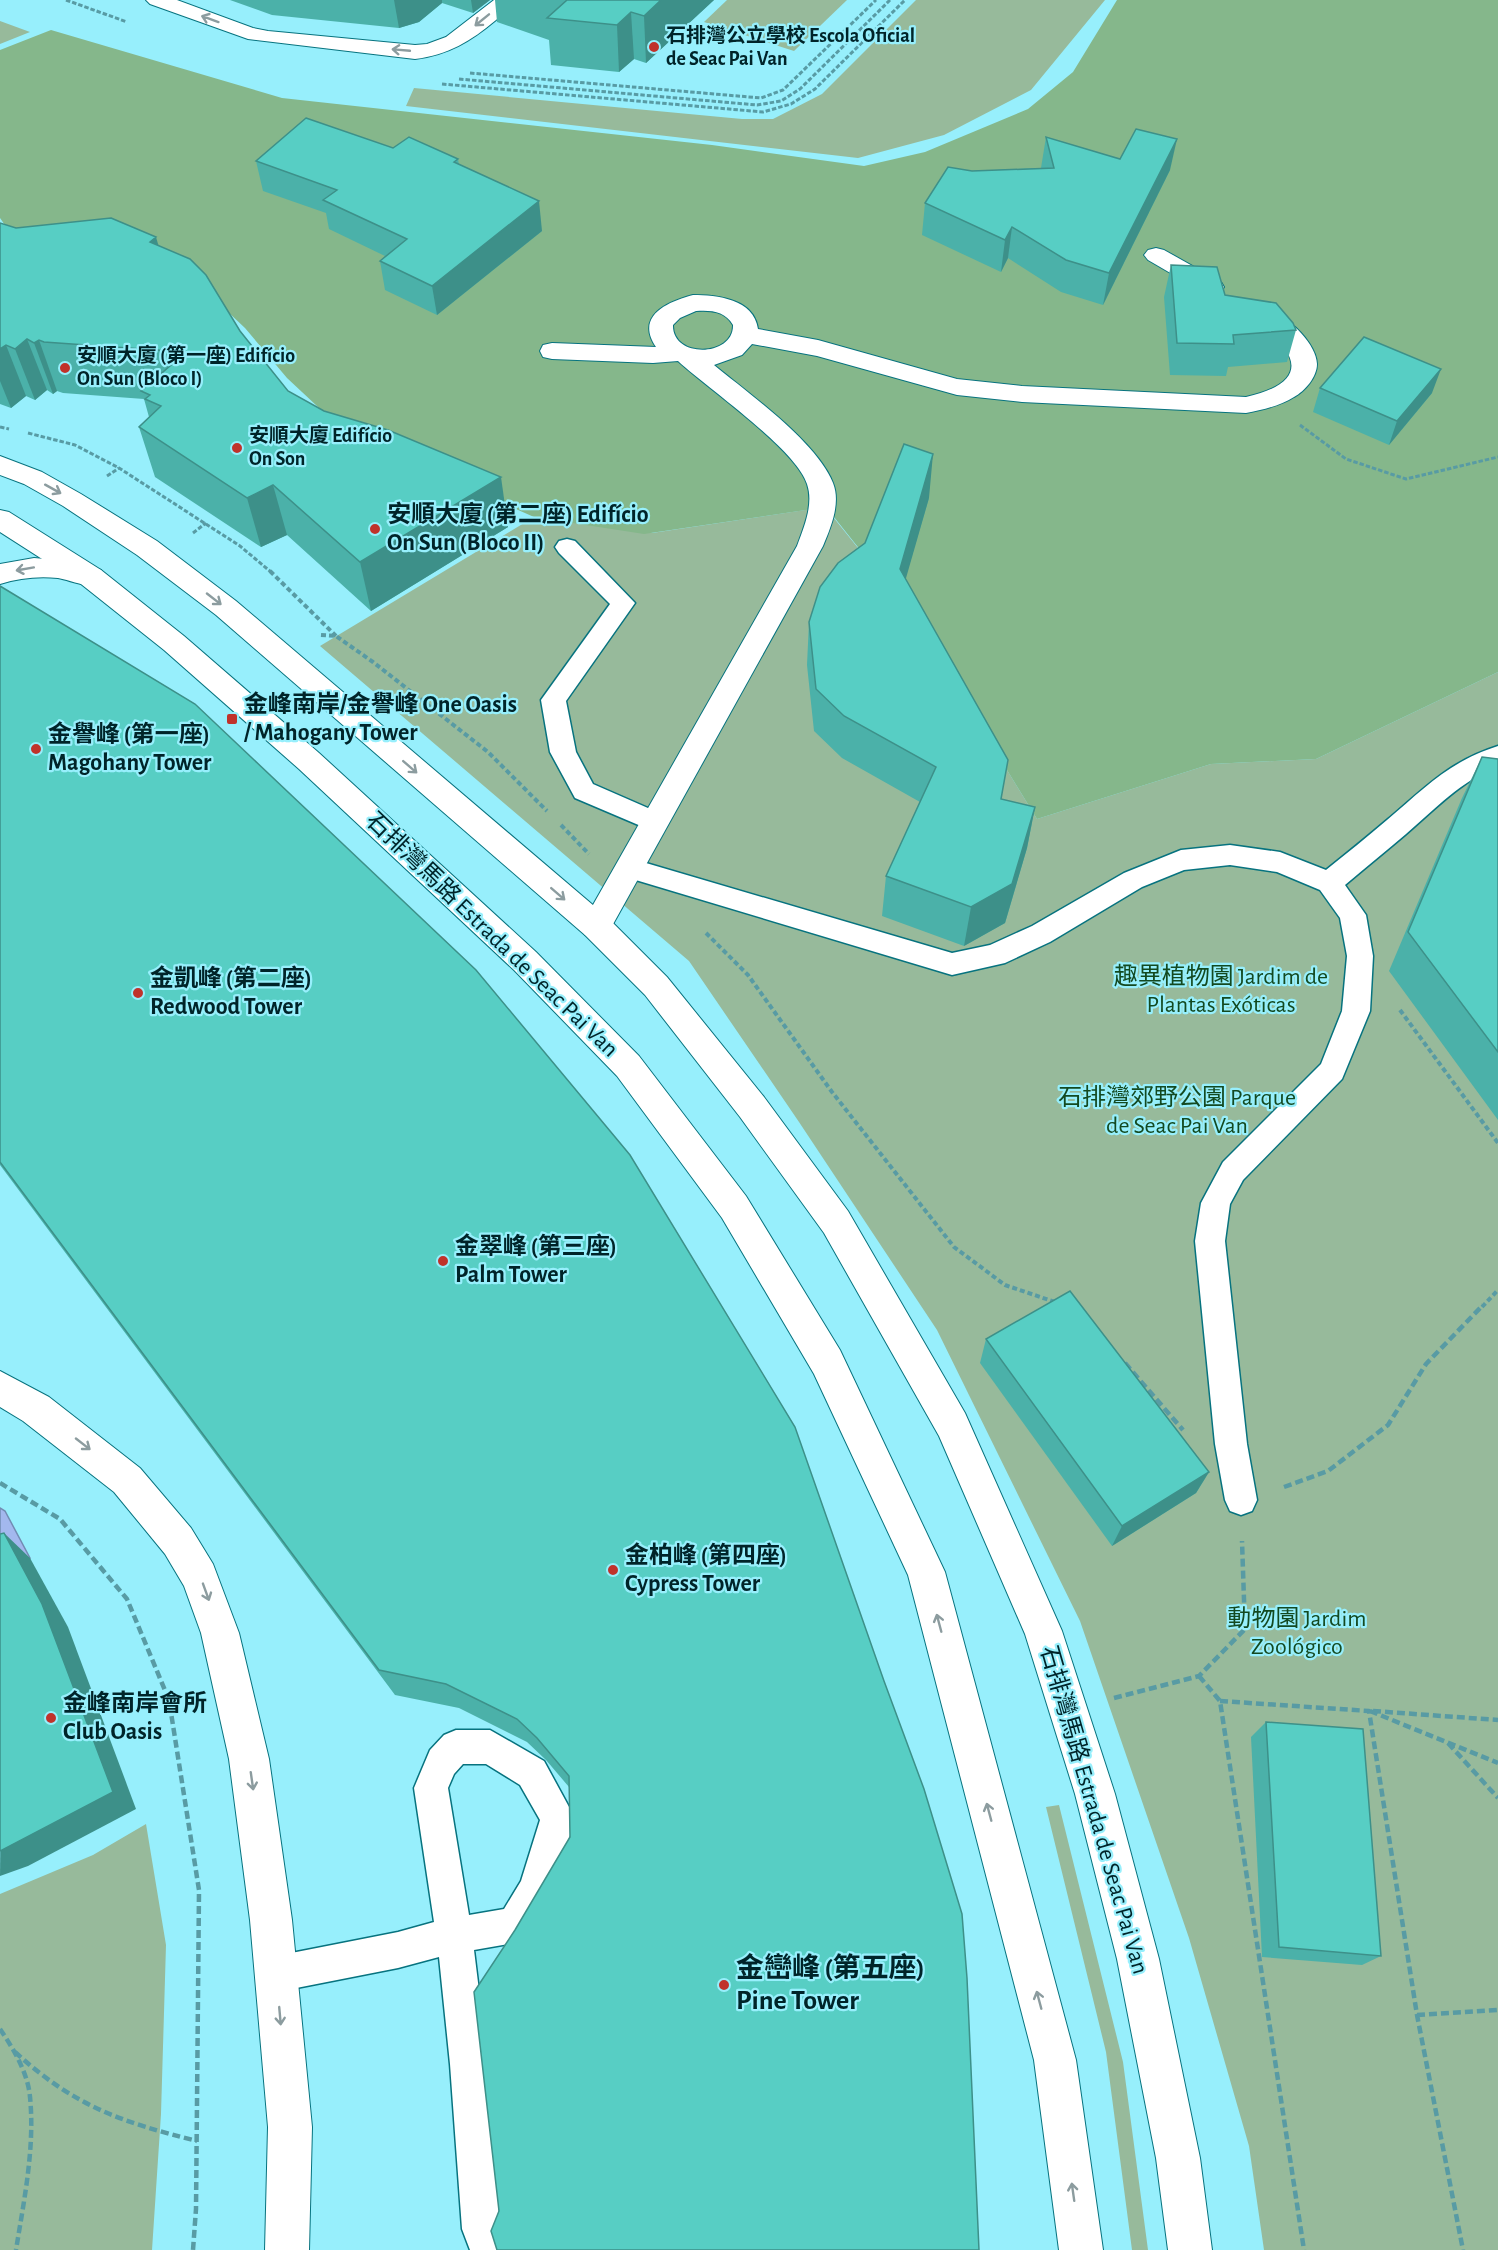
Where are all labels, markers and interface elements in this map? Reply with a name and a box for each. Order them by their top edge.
one-way arrow [201,13,220,24]
one-way arrow [474,14,490,27]
place label: 石排灣公立學校 Escola Oficial de Seac Pai Van [666,24,915,69]
marker: 石排灣公立學校 Escola Oficial de Seac Pai Van [647,40,661,54]
one-way arrow [392,44,412,55]
place label: 安順大廈 (第一座) Edifício On Sun (Bloco I) [77,344,295,389]
marker: 安順大廈 (第一座) Edifício On Sun (Bloco I) [58,361,72,375]
place label: 安順大廈 Edifício On Son [249,424,392,469]
marker: 安順大廈 Edifício On Son [230,441,244,455]
one-way arrow [44,483,61,495]
place label: 安順大廈 (第二座) Edifício On Sun (Bloco II) [387,501,649,555]
marker: 安順大廈 (第二座) Edifício On Sun (Bloco II) [368,522,382,536]
one-way arrow [16,563,35,574]
one-way arrow [206,592,222,605]
place label: 金峰南岸/金譽峰 One Oasis / Mahogany Tower [243,691,517,745]
marker: 金峰南岸/金譽峰 One Oasis / Mahogany Tower [225,712,239,726]
place label: 金譽峰 (第一座) Magohany Tower [48,721,212,775]
marker: 金譽峰 (第一座) Magohany Tower [29,742,43,756]
one-way arrow [402,760,418,773]
street label: 石排灣馬路 Estrada de Seac Pai Van [361,807,624,1062]
one-way arrow [550,887,565,901]
park label: 趣異植物園 Jardim de Plantas Exóticas [1114,963,1328,1017]
place label: 金凱峰 (第二座) Redwood Tower [150,965,312,1019]
marker: 金凱峰 (第二座) Redwood Tower [131,986,145,1000]
park label: 石排灣郊野公園 Parque de Seac Pai Van [1058,1084,1296,1138]
place label: 金翠峰 (第三座) Palm Tower [455,1233,617,1287]
marker: 金翠峰 (第三座) Palm Tower [436,1254,450,1268]
one-way arrow [74,1437,90,1450]
place label: 金柏峰 (第四座) Cypress Tower [625,1542,787,1596]
marker: 金柏峰 (第四座) Cypress Tower [606,1563,620,1577]
one-way arrow [201,1582,212,1601]
park label: 動物園 Jardim Zoológico [1228,1605,1366,1659]
one-way arrow [933,1614,945,1633]
street label: 石排灣馬路 Estrada de Seac Pai Van [1036,1643,1154,1977]
place label: 金峰南岸會所 Club Oasis [63,1690,207,1744]
marker: 金峰南岸會所 Club Oasis [44,1711,58,1725]
one-way arrow [247,1771,258,1790]
one-way arrow [983,1803,995,1822]
place label: 金巒峰 (第五座) Pine Tower [736,1952,925,2015]
marker: 金巒峰 (第五座) Pine Tower [717,1978,731,1992]
one-way arrow [1033,1991,1045,2010]
one-way arrow [275,2006,286,2026]
one-way arrow [1068,2183,1079,2202]

